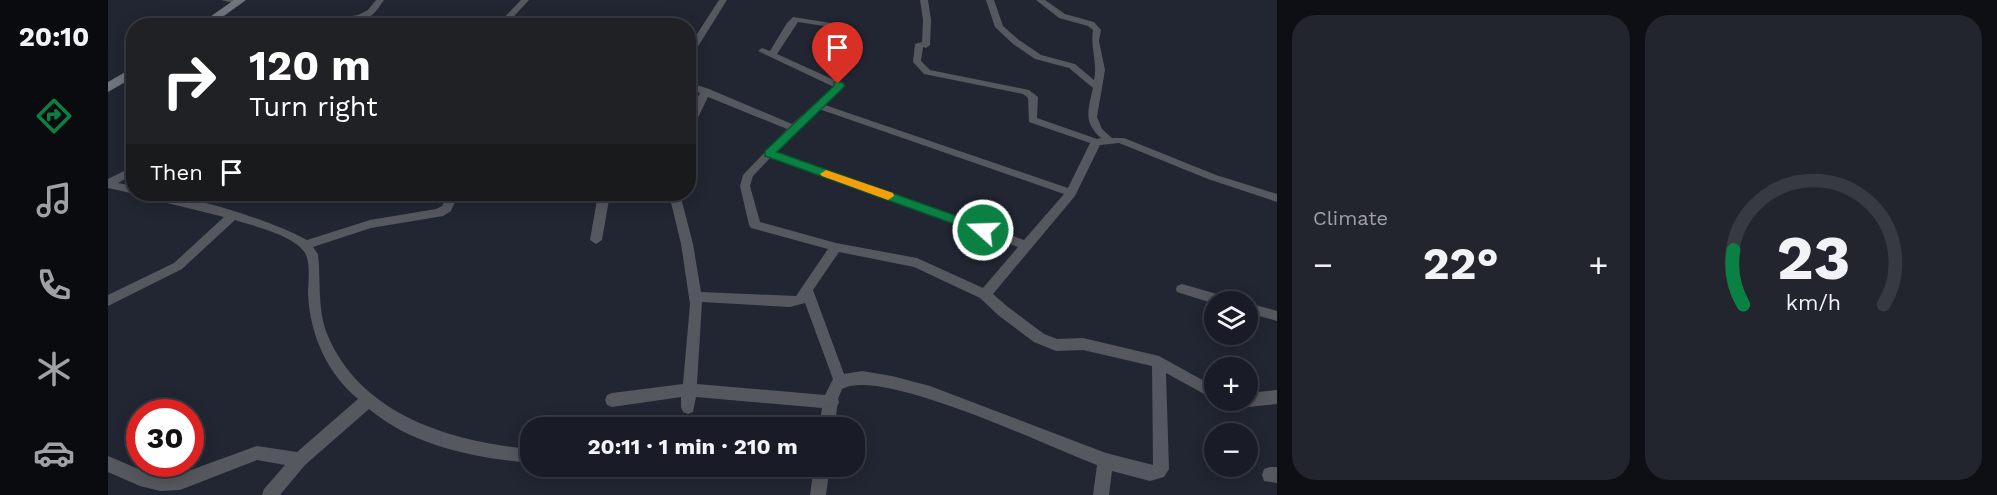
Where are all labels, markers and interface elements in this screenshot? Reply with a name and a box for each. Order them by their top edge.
text: 20:10 [19,21,89,53]
pin [812,22,863,84]
icon: arrive [821,31,854,64]
text: 120 m [249,41,371,90]
icon: right [150,42,228,120]
text: Turn right [249,91,378,123]
icon: directions [33,95,75,137]
icon: arrive [215,156,248,189]
text: Then [150,160,203,185]
icon: music [33,179,75,221]
position arrow [951,198,1015,262]
text: Climate [1313,206,1388,230]
text: 23 [1776,221,1850,294]
text: 22° [1423,237,1499,290]
text: − [1313,245,1333,284]
text: + [1589,245,1608,284]
icon: phone [33,264,75,306]
text: km/h [1786,290,1841,315]
map controls [1204,291,1258,477]
button: layers [1204,291,1258,345]
icon: climate [33,348,75,390]
button: + [1204,357,1258,411]
speed limit sign: 30 [126,399,204,477]
button: − [1204,423,1258,477]
icon: car [33,432,75,474]
text: 20:11 · 1 min · 210 m [587,434,798,459]

